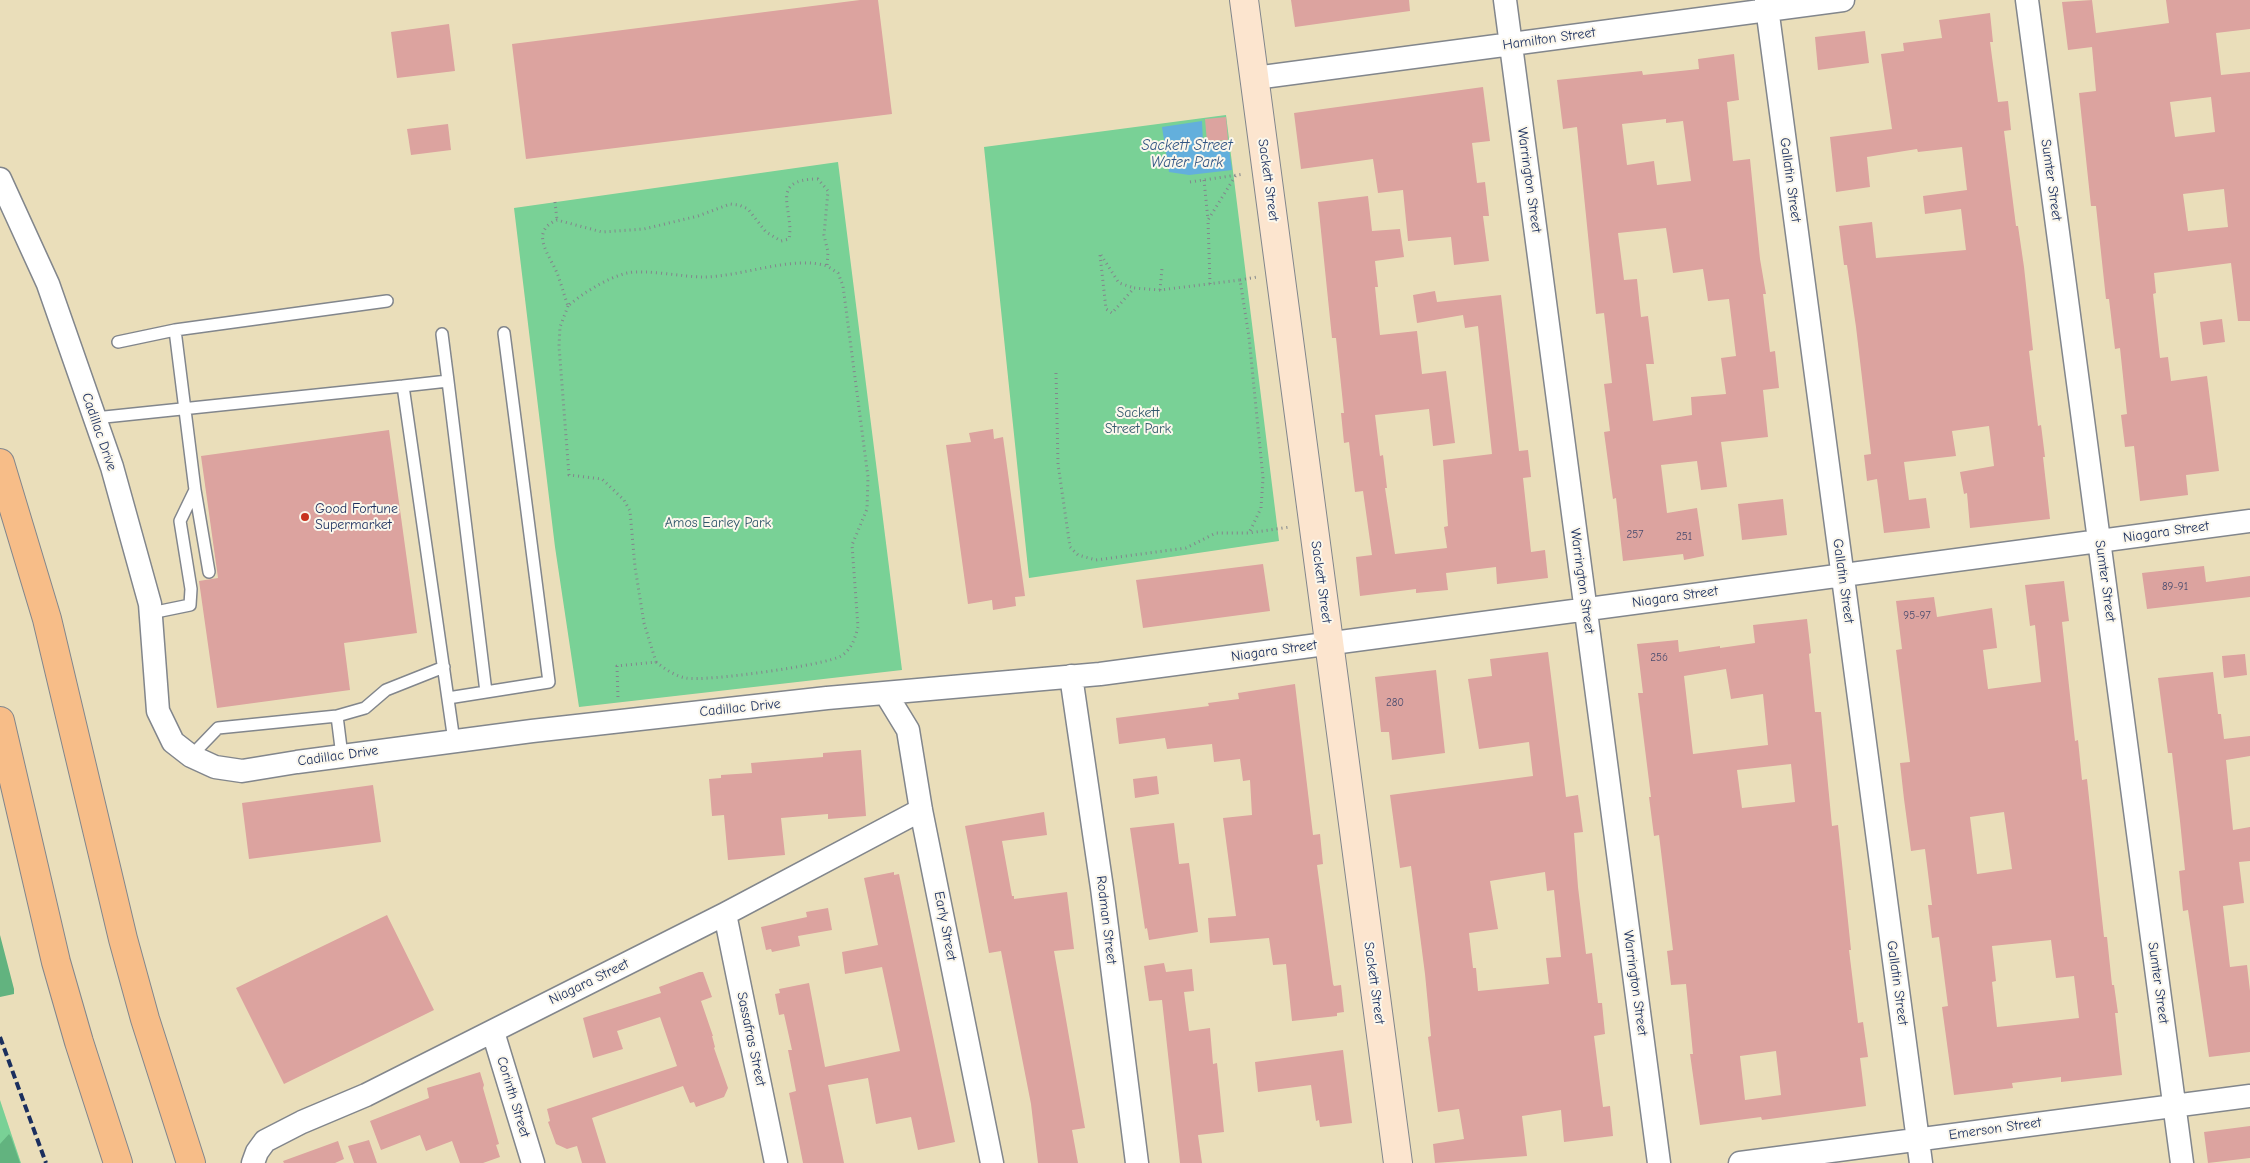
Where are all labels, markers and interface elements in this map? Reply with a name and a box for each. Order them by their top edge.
street label: Hamilton Street [1501,24,1597,54]
street label: Warrington Street [1513,126,1545,234]
water label: Sackett Street Water Park [1142,137,1232,172]
street label: Gallatin Street [1776,137,1804,223]
street label: Sackett Street [1254,138,1282,222]
street label: Sumter Street [2037,138,2065,222]
street label: Cadillac Drive [78,391,120,473]
park label: Sackett Street Park [1105,405,1171,438]
place label: Good Fortune Supermarket [315,501,398,534]
marker: Good Fortune Supermarket [299,511,311,523]
park label: Amos Earley Park [665,515,771,531]
street label: Niagara Street [2122,518,2210,546]
street label: Warrington Street [1566,527,1598,635]
house number: 257 [1627,528,1643,542]
house number: 251 [1676,530,1692,544]
street label: Gallatin Street [1829,538,1857,624]
street label: Sumter Street [2091,539,2119,623]
street label: Sackett Street [1307,540,1335,624]
house number: 89-91 [2162,580,2188,594]
street label: Niagara Street [1631,583,1719,611]
house number: 95-97 [1903,609,1931,623]
street label: Niagara Street [1230,637,1318,665]
house number: 256 [1650,651,1668,665]
street label: Cadillac Drive [699,695,781,721]
house number: 280 [1386,696,1404,710]
street label: Cadillac Drive [297,742,379,770]
street label: Rodman Street [1092,875,1120,965]
street label: Early Street [930,890,960,962]
street label: Warrington Street [1619,929,1651,1037]
street label: Gallatin Street [1883,940,1911,1026]
street label: Sackett Street [1360,941,1388,1025]
street label: Sumter Street [2144,941,2172,1025]
street label: Niagara Street [546,955,632,1009]
street label: Sassafras Street [733,990,769,1088]
street label: Corinth Street [493,1055,533,1139]
street label: Emerson Street [1948,1114,2042,1144]

